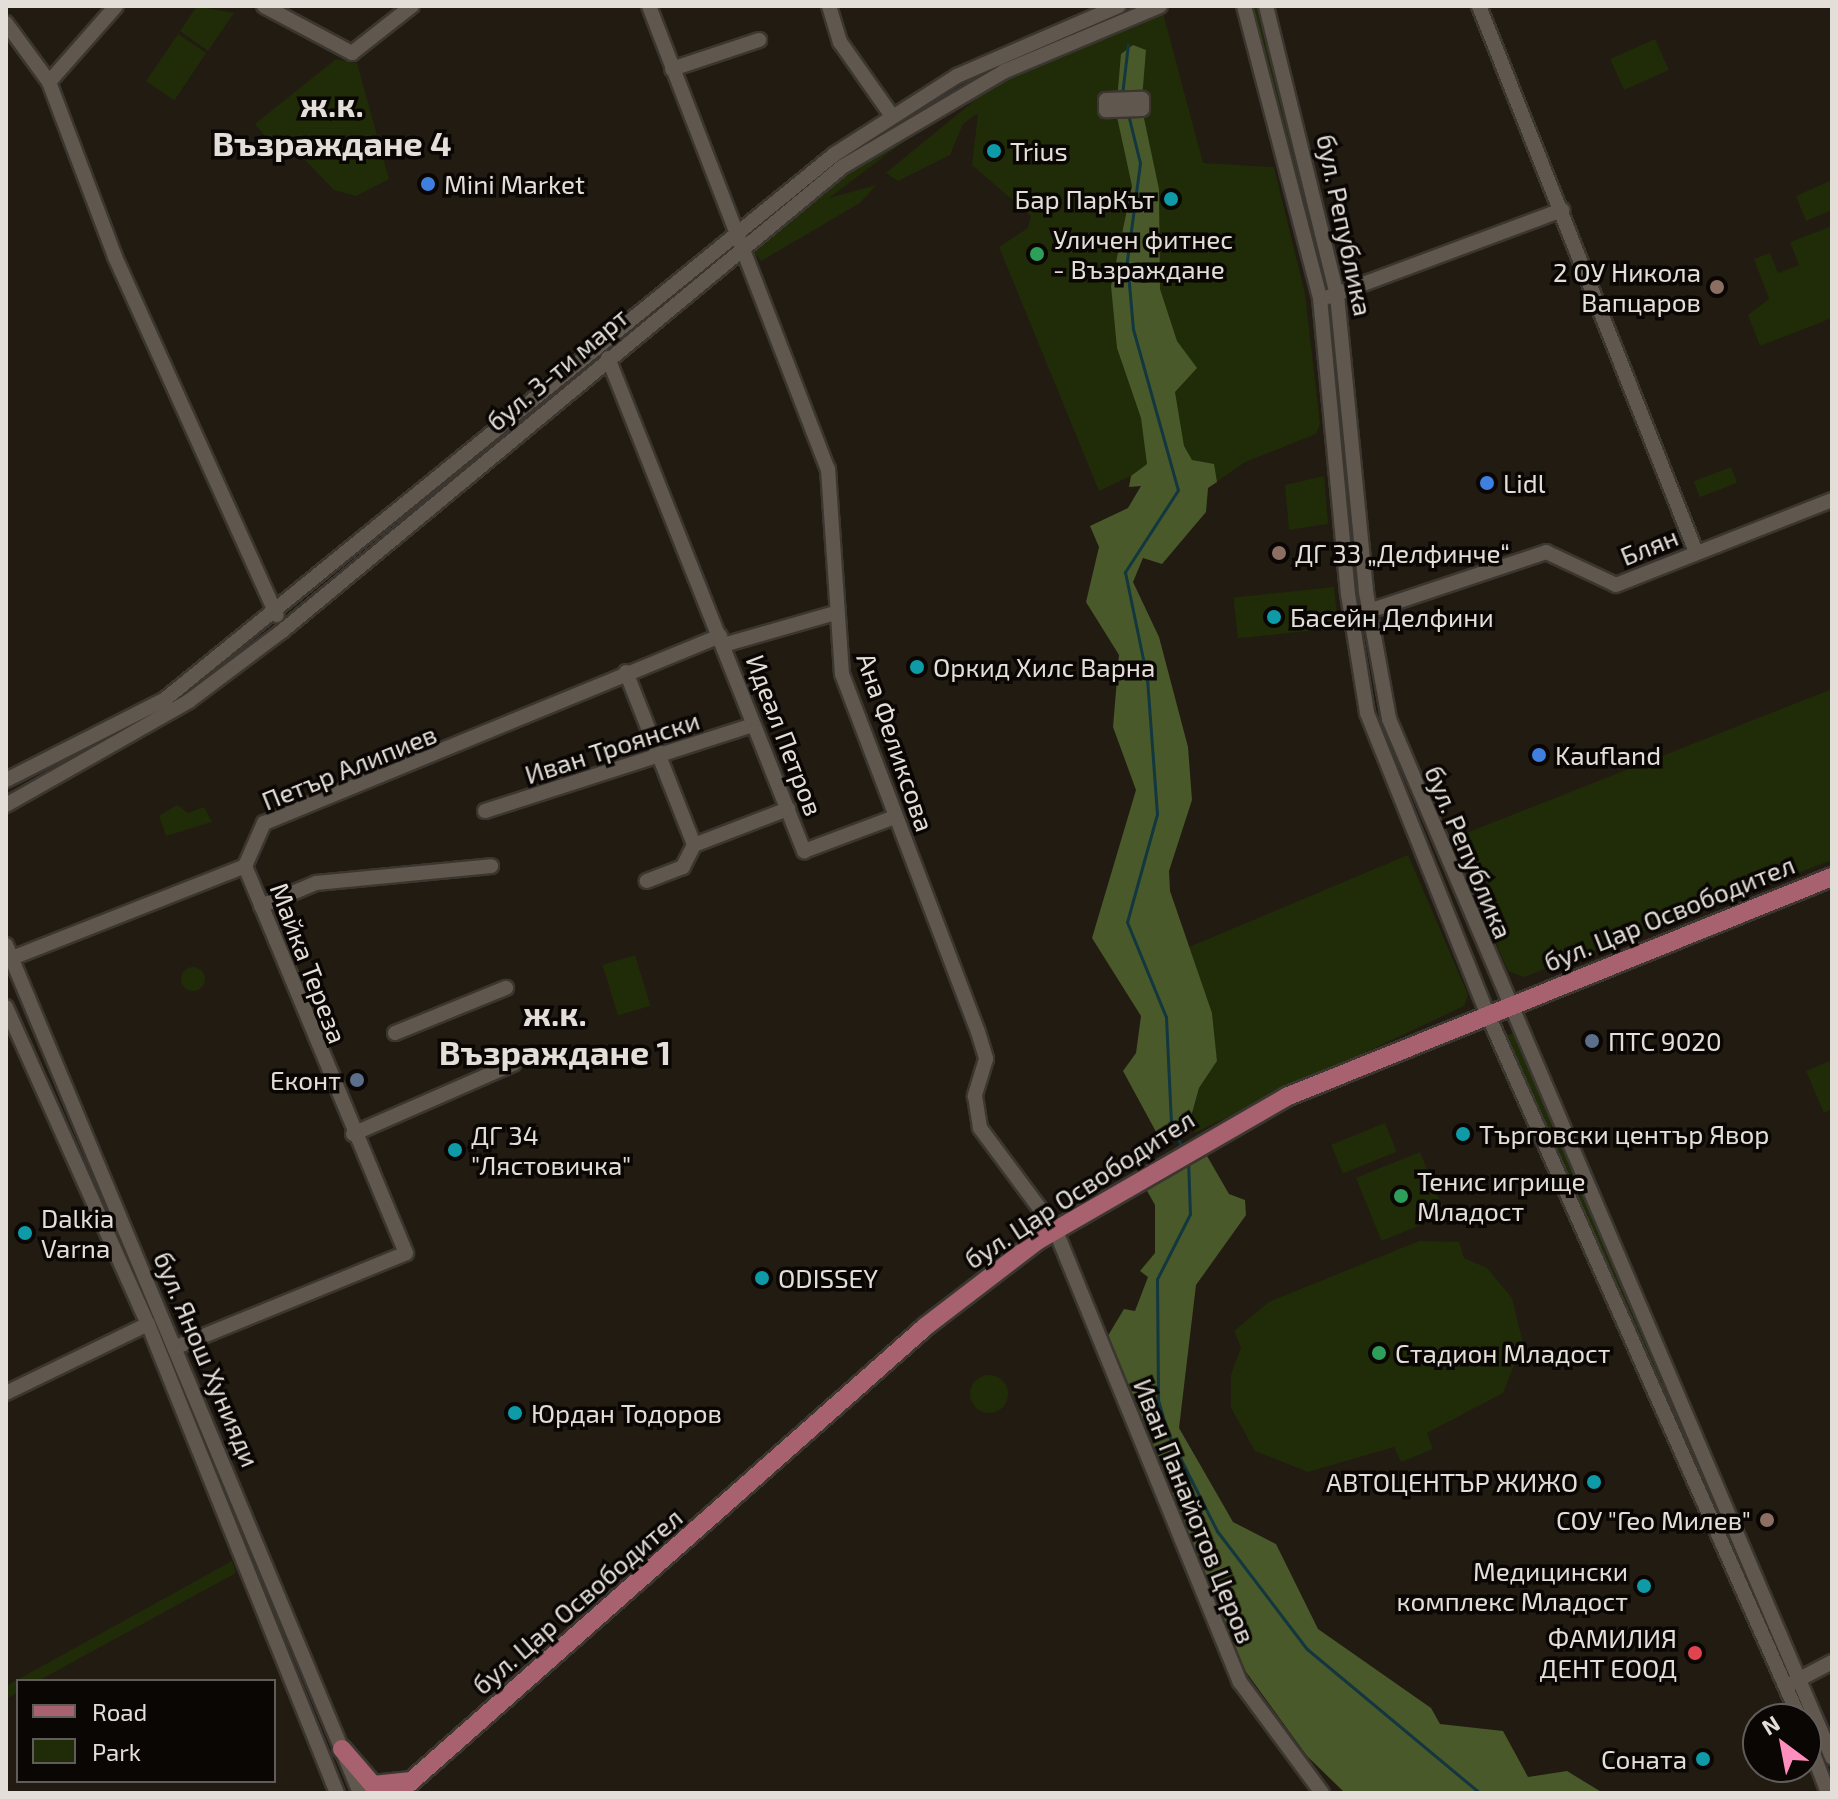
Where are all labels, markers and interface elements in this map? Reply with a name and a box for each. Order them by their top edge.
district label: ж.к. Възраждане 4 [212,83,452,162]
street label: бул. Република [1310,131,1380,319]
place label: Trius [1010,135,1068,167]
marker: Trius [985,142,1003,160]
place label: Mini Market [444,168,585,200]
marker: Mini Market [419,175,437,193]
place label: Бар ПарКът [1015,183,1155,215]
marker: Бар ПарКът [1162,190,1180,208]
place label: Уличен фитнес - Възраждане [1053,223,1233,284]
marker: Уличен фитнес - Възраждане [1028,245,1046,263]
place label: 2 ОУ Никола Вапцаров [1553,256,1701,318]
marker: 2 ОУ Никола Вапцаров [1708,278,1726,296]
street label: бул. 3-ти март [480,301,634,437]
place label: Lidl [1503,467,1545,499]
marker: Lidl [1478,474,1496,492]
street label: Блян [1616,520,1682,572]
place label: ДГ 33 „Делфинче“ [1295,537,1510,569]
marker: ДГ 33 „Делфинче“ [1270,544,1288,562]
place label: Басейн Делфини [1290,601,1494,633]
marker: Басейн Делфини [1265,608,1283,626]
street label: Ана Феликсова [851,649,941,835]
street label: Идеал Петров [740,650,830,820]
place label: Оркид Хилс Варна [933,651,1155,683]
marker: Оркид Хилс Варна [908,658,926,676]
street label: Иван Троянски [521,704,703,790]
street label: Петър Алипиев [257,718,441,816]
place label: Kaufland [1555,739,1661,771]
marker: Kaufland [1530,746,1548,764]
street label: бул. Република [1418,761,1520,943]
street label: бул. Цар Освободител [1539,848,1799,978]
street label: Майка Тереза [264,878,354,1048]
district label: ж.к. Възраждане 1 [439,992,671,1072]
place label: ПТС 9020 [1608,1025,1722,1057]
marker: ПТС 9020 [1583,1032,1601,1050]
place label: Еконт [270,1064,341,1096]
marker: Еконт [348,1071,366,1089]
street label: бул. Цар Освободител [958,1103,1200,1275]
place label: Търговски център Явор [1479,1118,1769,1150]
place label: ДГ 34 "Лястовичка" [471,1119,631,1180]
marker: Търговски център Явор [1454,1125,1472,1143]
marker: ДГ 34 "Лястовичка" [446,1141,464,1159]
place label: Тенис игрище Младост [1417,1165,1585,1226]
marker: Тенис игрище Младост [1392,1187,1410,1205]
place label: Dalkia Varna [41,1202,114,1264]
marker: Dalkia Varna [16,1224,34,1242]
street label: бул. Янош Хунияди [148,1247,266,1471]
place label: ODISSEY [778,1262,878,1294]
marker: ODISSEY [753,1269,771,1287]
place label: Стадион Младост [1395,1337,1611,1369]
marker: Стадион Младост [1370,1344,1388,1362]
street label: Иван Панайотов Церов [1128,1374,1262,1648]
place label: Юрдан Тодоров [531,1397,722,1429]
marker: Юрдан Тодоров [506,1404,524,1422]
place label: АВТОЦЕНТЪР ЖИЖО [1326,1466,1578,1498]
marker: АВТОЦЕНТЪР ЖИЖО [1585,1473,1603,1491]
street label: бул. Цар Освободител [466,1501,688,1701]
place label: СОУ "Гео Милев" [1556,1504,1751,1536]
marker: СОУ "Гео Милев" [1758,1511,1776,1529]
place label: Медицински комплекс Младост [1397,1555,1628,1616]
marker: Медицински комплекс Младост [1635,1577,1653,1595]
place label: ФАМИЛИЯ ДЕНТ ЕООД [1539,1622,1677,1684]
marker: ФАМИЛИЯ ДЕНТ ЕООД [1684,1642,1706,1664]
legend [16,1679,276,1783]
text: Road [92,1697,147,1726]
north arrow [1742,1703,1822,1783]
text: N [1757,1709,1784,1740]
text: Park [92,1737,141,1766]
place label: Соната [1601,1743,1687,1775]
marker: Соната [1694,1750,1712,1768]

